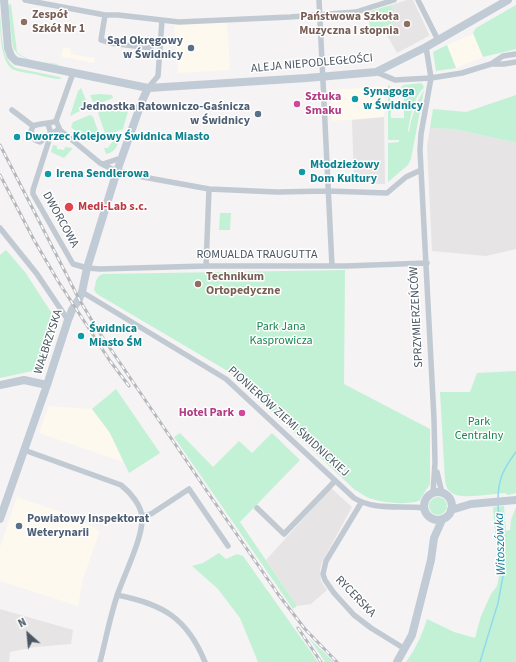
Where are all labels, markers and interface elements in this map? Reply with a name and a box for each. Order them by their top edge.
place label: Zespół Szkół Nr 1 [32,8,85,36]
place label: Państwowa Szkoła Muzyczna I stopnia [299,10,399,38]
marker: Zespół Szkół Nr 1 [19,17,29,27]
marker: Państwowa Szkoła Muzyczna I stopnia [402,19,412,29]
place label: Sąd Okręgowy w Świdnicy [107,34,183,62]
marker: Sąd Okręgowy w Świdnicy [186,43,196,53]
street label: ALEJA NIEPODLEGŁOŚCI [250,51,374,77]
place label: Synagoga w Świdnicy [363,85,423,113]
place label: Sztuka Smaku [305,90,341,118]
marker: Synagoga w Świdnicy [350,94,360,104]
marker: Sztuka Smaku [292,99,302,109]
place label: Jednostka Ratowniczo-Gaśnicza w Świdnicy [80,100,250,128]
marker: Jednostka Ratowniczo-Gaśnicza w Świdnicy [253,109,263,119]
place label: Dworzec Kolejowy Świdnica Miasto [25,130,210,144]
marker: Dworzec Kolejowy Świdnica Miasto [12,132,22,142]
place label: Młodzieżowy Dom Kultury [310,158,379,186]
place label: Irena Sendlerowa [56,167,149,181]
marker: Młodzieżowy Dom Kultury [297,167,307,177]
marker: Irena Sendlerowa [43,169,53,179]
street label: DWORCOWA [39,189,81,251]
place label: Medi-Lab s.c. [78,200,147,214]
marker: Medi-Lab s.c. [63,201,75,213]
street label: ROMUALDA TRAUGUTTA [197,248,317,262]
street label: SPRZYMIERZEŃCÓW [407,266,427,368]
place label: Technikum Ortopedyczne [206,270,280,298]
marker: Technikum Ortopedyczne [193,279,203,289]
street label: WAŁBRZYSKA [32,308,66,376]
park label: Park Jana Kasprowicza [249,320,313,348]
place label: Świdnica Miasto ŚM [89,322,142,350]
marker: Świdnica Miasto ŚM [76,331,86,341]
street label: PIONIERÓW ZIEMI ŚWIDNICKIEJ [224,364,352,480]
place label: Hotel Park [179,406,234,420]
marker: Hotel Park [237,408,247,418]
park label: Park Centralny [455,415,503,443]
place label: Powiatowy Inspektorat Weterynarii [27,512,149,540]
water label: Witoszówka [492,512,510,576]
marker: Powiatowy Inspektorat Weterynarii [14,521,24,531]
street label: RYCERSKA [332,573,378,621]
north arrow [8,614,48,654]
text: N [16,615,29,631]

